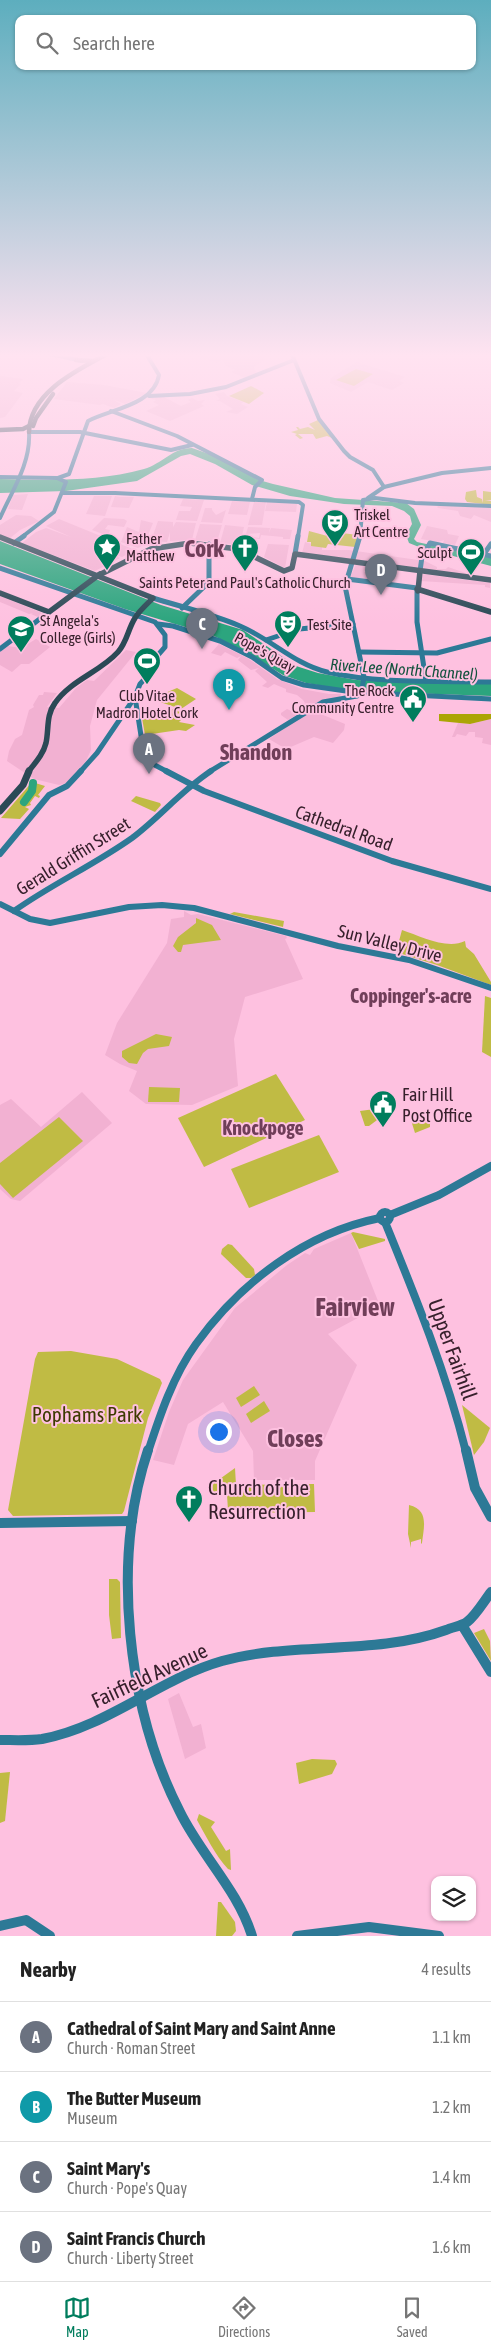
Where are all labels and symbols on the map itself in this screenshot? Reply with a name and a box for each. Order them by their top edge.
place label: Triskel Art Centre [354,506,409,540]
theatre icon: Triskel Art Centre [320,508,350,547]
place label: Father Matthew [126,530,175,564]
place icon: Father Matthew [92,532,122,571]
church icon: Saints Peter and Paul's Catholic Church [230,533,260,572]
district label: Cork [184,535,224,562]
sports icon: Sculpt [456,537,486,576]
place label: Sculpt [417,544,452,561]
pin: D [365,554,397,595]
place label: Saints Peter and Paul's Catholic Church [139,574,351,591]
pin: C [186,608,218,649]
theatre icon: Test Site [273,609,303,648]
place label: St Angela's College (Girls) [40,612,116,646]
school or university icon: St Angela's College (Girls) [6,614,36,653]
place label: Test Site [307,616,352,633]
street label: Pope's Quay [232,628,298,676]
sports icon: Club Vitae Madron Hotel Cork [132,646,162,685]
water label: River Lee (North Channel) [329,655,479,684]
pin: B [213,669,245,710]
place label: The Rock Community Centre [292,682,394,716]
public building icon: The Rock Community Centre [398,684,428,723]
place label: Club Vitae Madron Hotel Cork [96,687,199,721]
pin: A [133,733,165,774]
district label: Shandon [220,739,292,765]
street label: Cathedral Road [293,801,395,855]
street label: Gerald Griffin Street [12,813,134,899]
street label: Sun Valley Drive [336,920,444,966]
district label: Coppinger's-acre [350,984,472,1007]
place label: Fair Hill Post Office [402,1084,472,1126]
public building icon: Fair Hill Post Office [368,1089,398,1128]
district label: Knockpoge [222,1116,304,1139]
district label: Fairview [315,1292,395,1322]
street label: Upper Fairhill [424,1295,483,1403]
park label: Pophams Park [32,1402,142,1426]
your location [206,1419,232,1445]
district label: Closes [267,1425,324,1452]
place label: Church of the Resurrection [208,1475,309,1523]
church icon: Church of the Resurrection [174,1484,204,1523]
street label: Fairfield Avenue [87,1638,211,1712]

